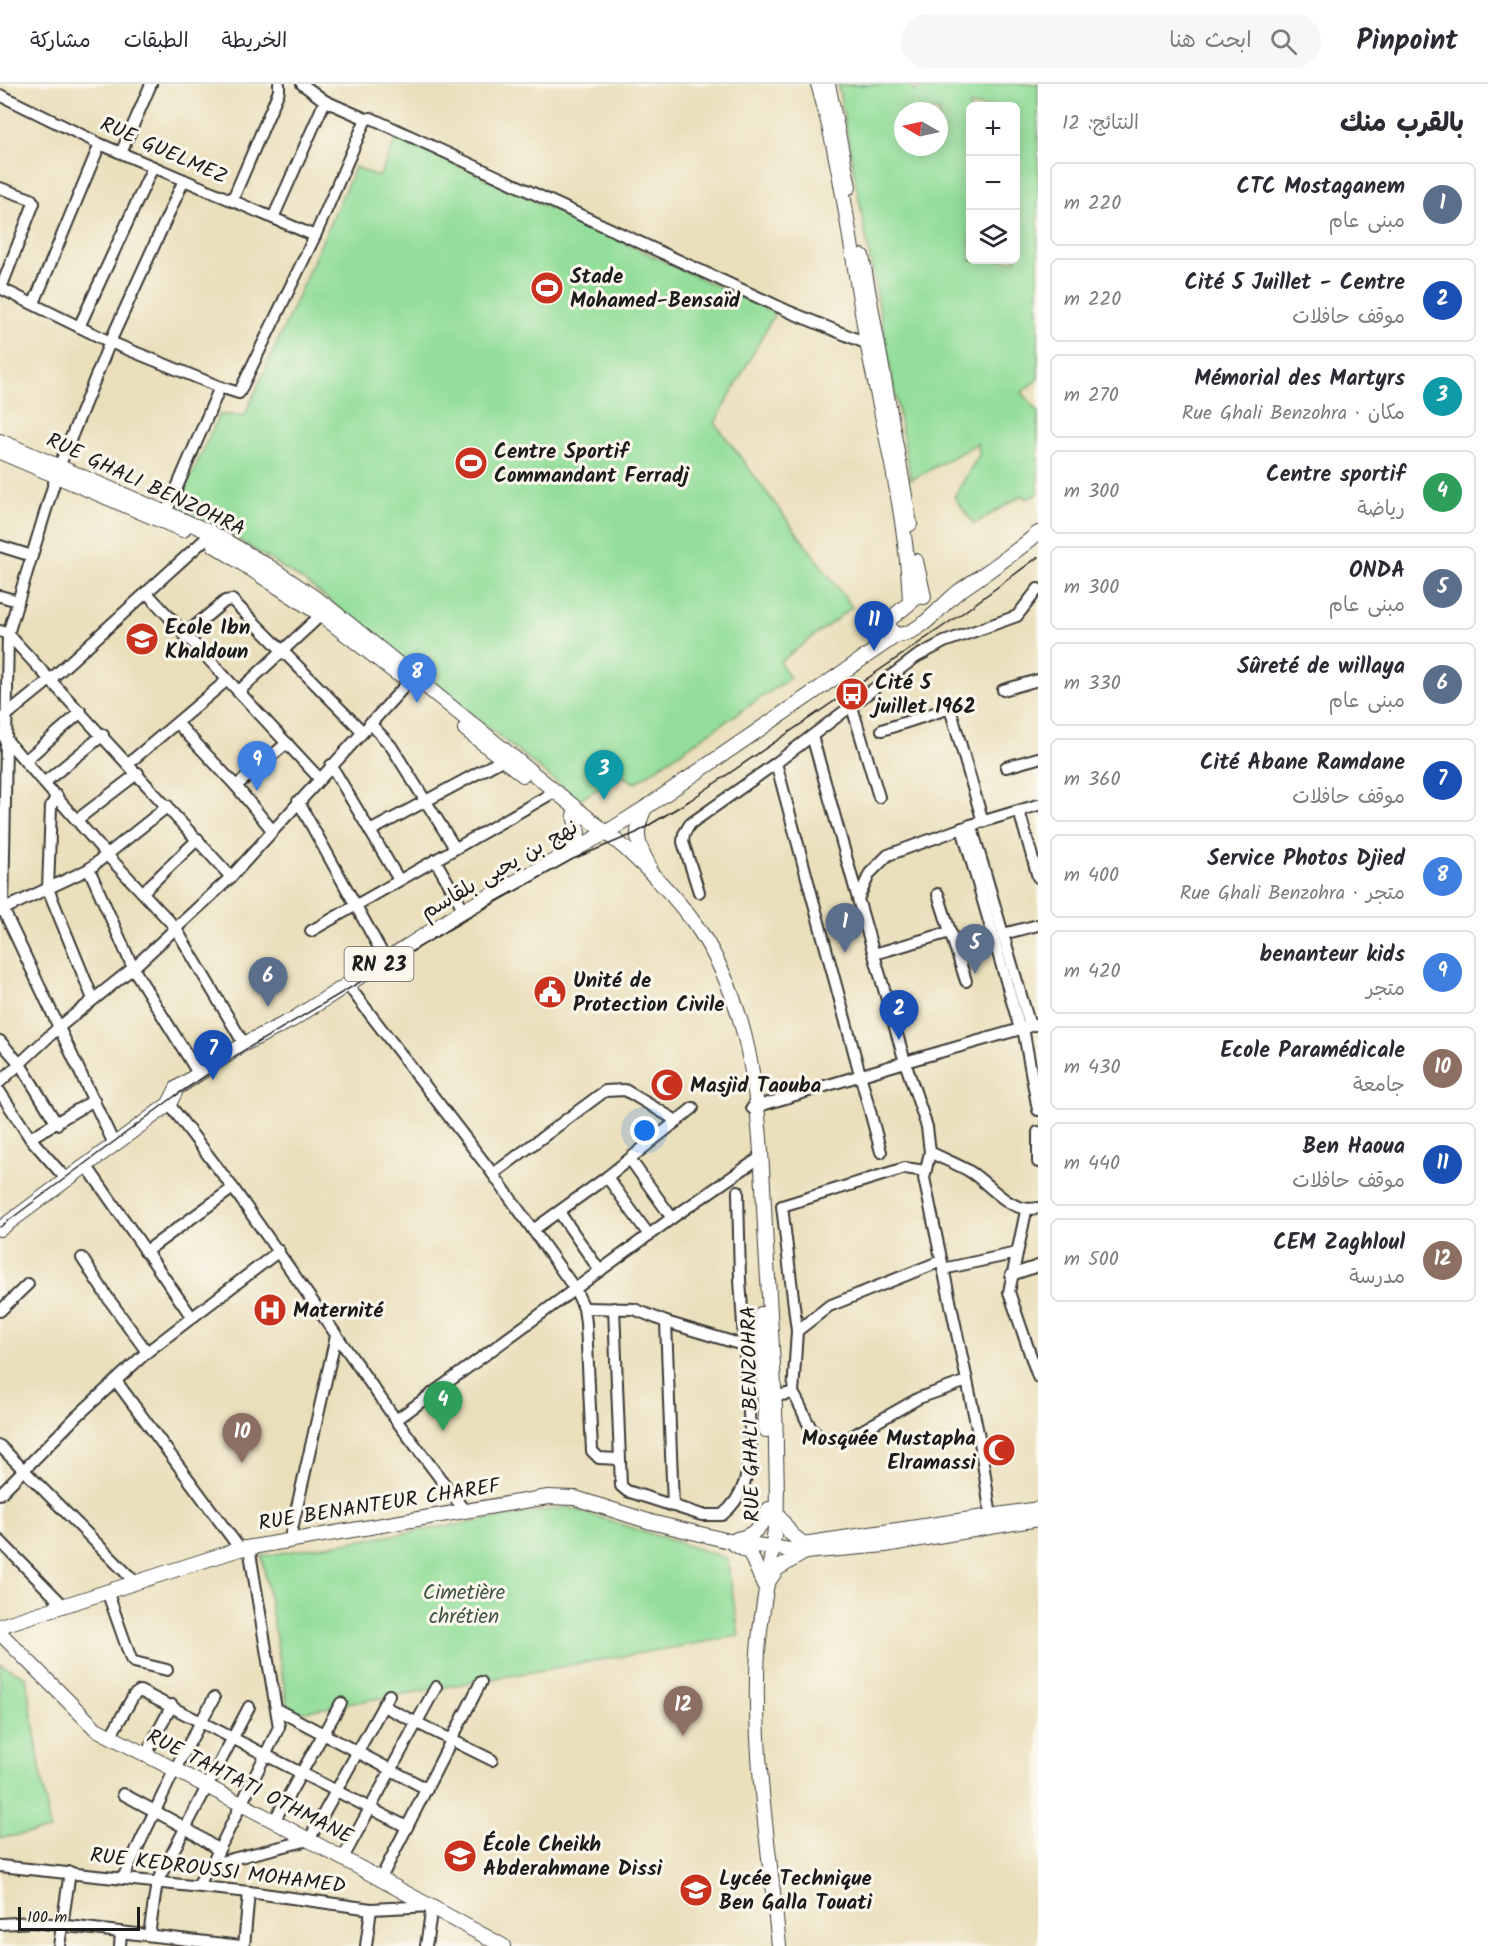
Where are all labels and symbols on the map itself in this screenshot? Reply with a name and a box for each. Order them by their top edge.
north arrow [894,102,948,156]
street label: RUE GUELMEZ [94,109,232,194]
place label: Stade Mohamed-Bensaïd [570,261,741,318]
sports icon: Stade Mohamed-Bensaïd [529,270,565,306]
street label: RUE GHALI BENZOHRA [40,425,250,546]
place label: Centre Sportif Commandant Ferradj [494,436,690,493]
sports icon: Centre Sportif Commandant Ferradj [453,445,489,481]
pin: 11 [854,602,894,651]
place label: Ecole Ibn Khaldoun [165,612,250,669]
school or university icon: Ecole Ibn Khaldoun [124,621,160,657]
pin: 8 [398,654,436,703]
place label: Cité 5 juillet 1962 [869,667,976,724]
bus stop icon: Cité 5 juillet 1962 [834,676,870,712]
pin: 9 [238,742,276,791]
pin: 3 [584,750,624,800]
street label: نهج بن يحيى بلقاسم [415,812,585,929]
pin: 1 [826,904,864,953]
pin: 5 [956,924,994,974]
road number: RN 23 [344,947,413,981]
pin: 6 [248,958,288,1007]
place label: Unité de Protection Civile [573,965,725,1022]
public building icon: Unité de Protection Civile [532,974,568,1010]
pin: 2 [880,990,918,1040]
pin: 7 [194,1030,232,1080]
mosque icon: Masjid Taouba [649,1067,685,1103]
place label: Masjid Taouba [690,1070,822,1103]
your location [630,1116,659,1145]
hospital icon: Maternité [252,1292,288,1328]
place label: Maternité [293,1295,384,1328]
street label: RUE GHALI BENZOHRA [733,1305,770,1522]
pin: 4 [424,1382,462,1431]
pin: 10 [222,1414,262,1463]
place label: Mosquée Mustapha Elramassi [802,1423,977,1480]
mosque icon: Mosquée Mustapha Elramassi [981,1432,1017,1468]
street label: RUE BENANTEUR CHAREF [256,1470,504,1541]
park label: Cimetière chrétien [423,1577,506,1634]
pin: 12 [664,1686,702,1736]
street label: RUE TAHTATI OTHMANE [140,1721,359,1854]
place label: École Cheikh Abderahmane Dissi [483,1829,663,1886]
school or university icon: École Cheikh Abderahmane Dissi [442,1838,478,1874]
street label: RUE KEDROUSSI MOHAMED [88,1839,348,1904]
place label: Lycée Technique Ben Galla Touati [719,1863,873,1920]
school or university icon: Lycée Technique Ben Galla Touati [678,1872,714,1908]
scale bar [18,1904,140,1932]

